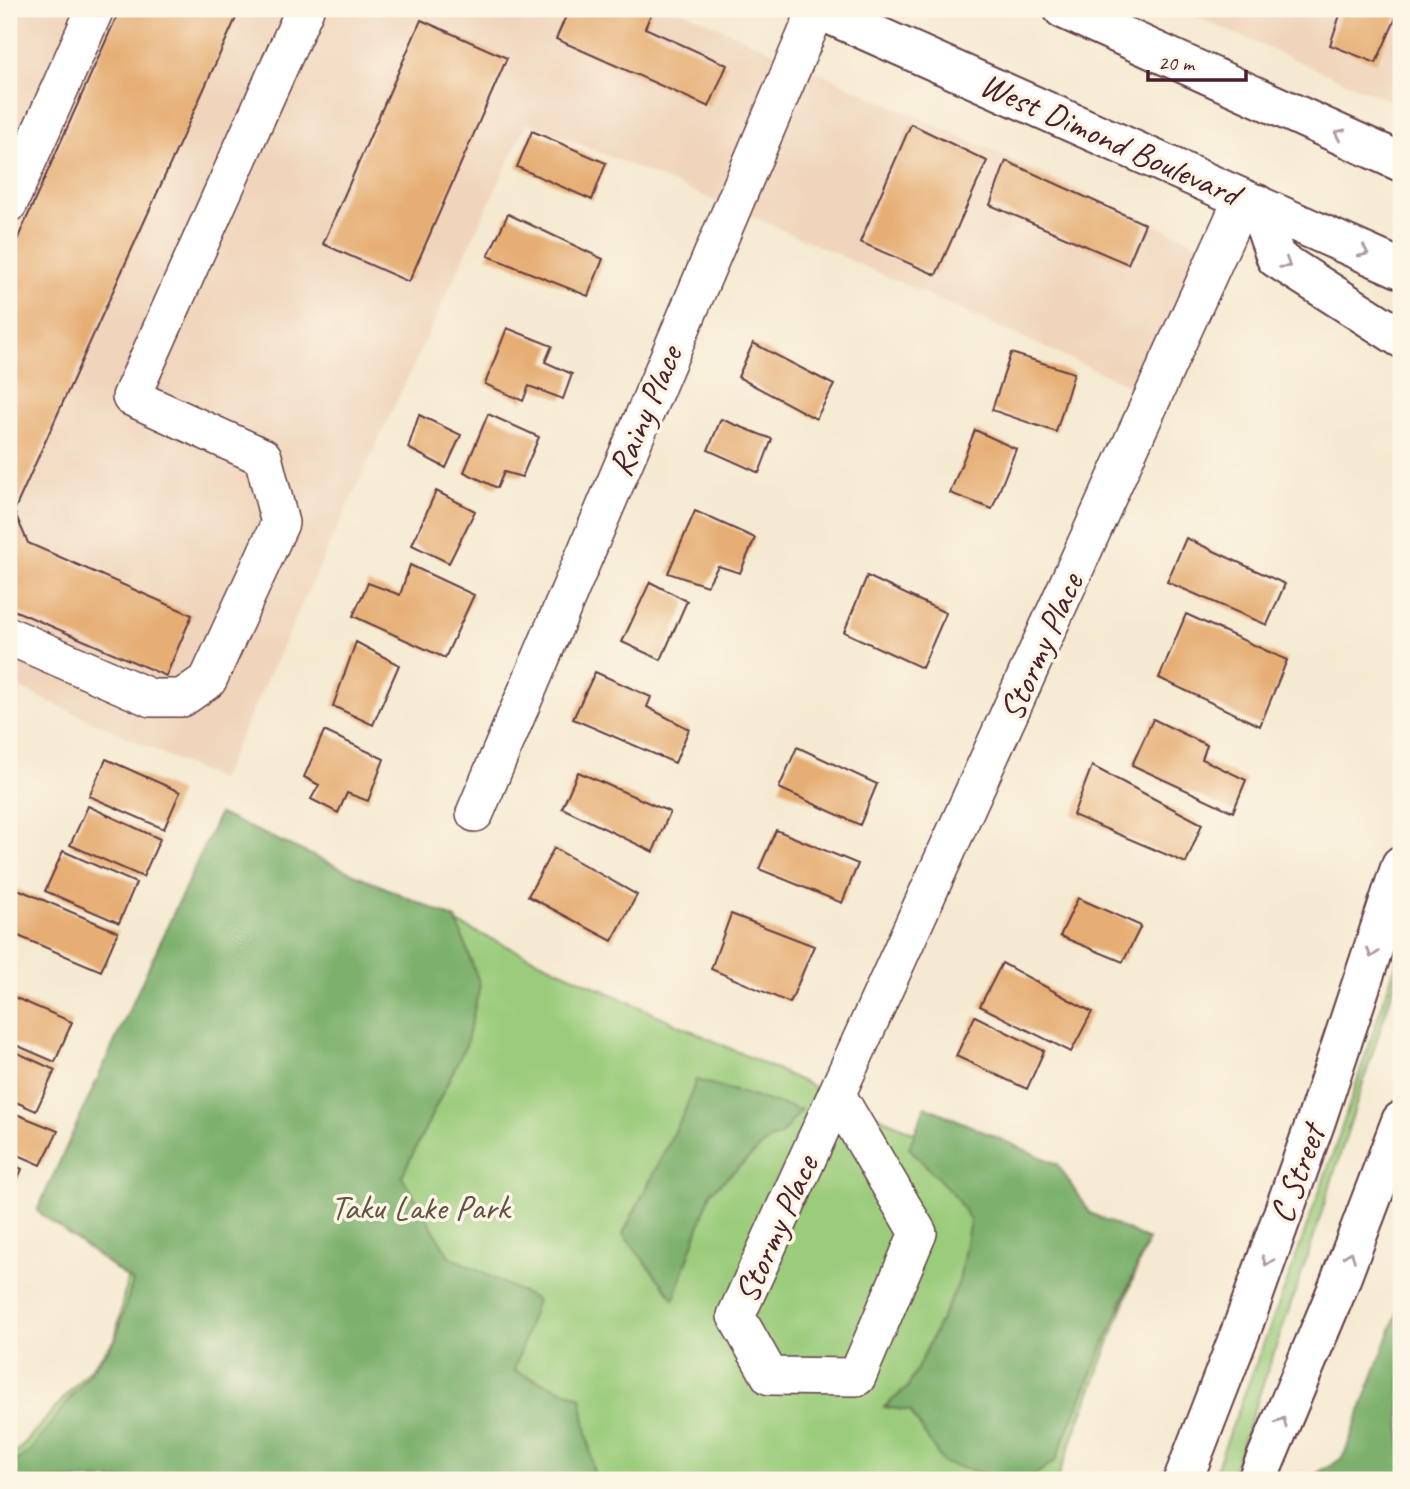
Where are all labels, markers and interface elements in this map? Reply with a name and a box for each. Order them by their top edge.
scale bar [1148,38,1246,82]
text: 20 m [1158,50,1196,76]
street label: West Dimond Boulevard [973,62,1252,218]
one-way arrow [1334,128,1346,142]
one-way arrow [1357,244,1369,258]
one-way arrow [1278,256,1291,268]
street label: Rainy Place [598,337,694,483]
street label: Stormy Place [989,564,1094,727]
one-way arrow [1366,946,1380,958]
street label: C Street [1259,1115,1337,1229]
street label: Stormy Place [724,1146,829,1309]
park label: Taku Lake Park [331,1185,513,1230]
one-way arrow [1342,1250,1356,1262]
one-way arrow [1261,1254,1275,1266]
one-way arrow [1274,1417,1288,1430]

